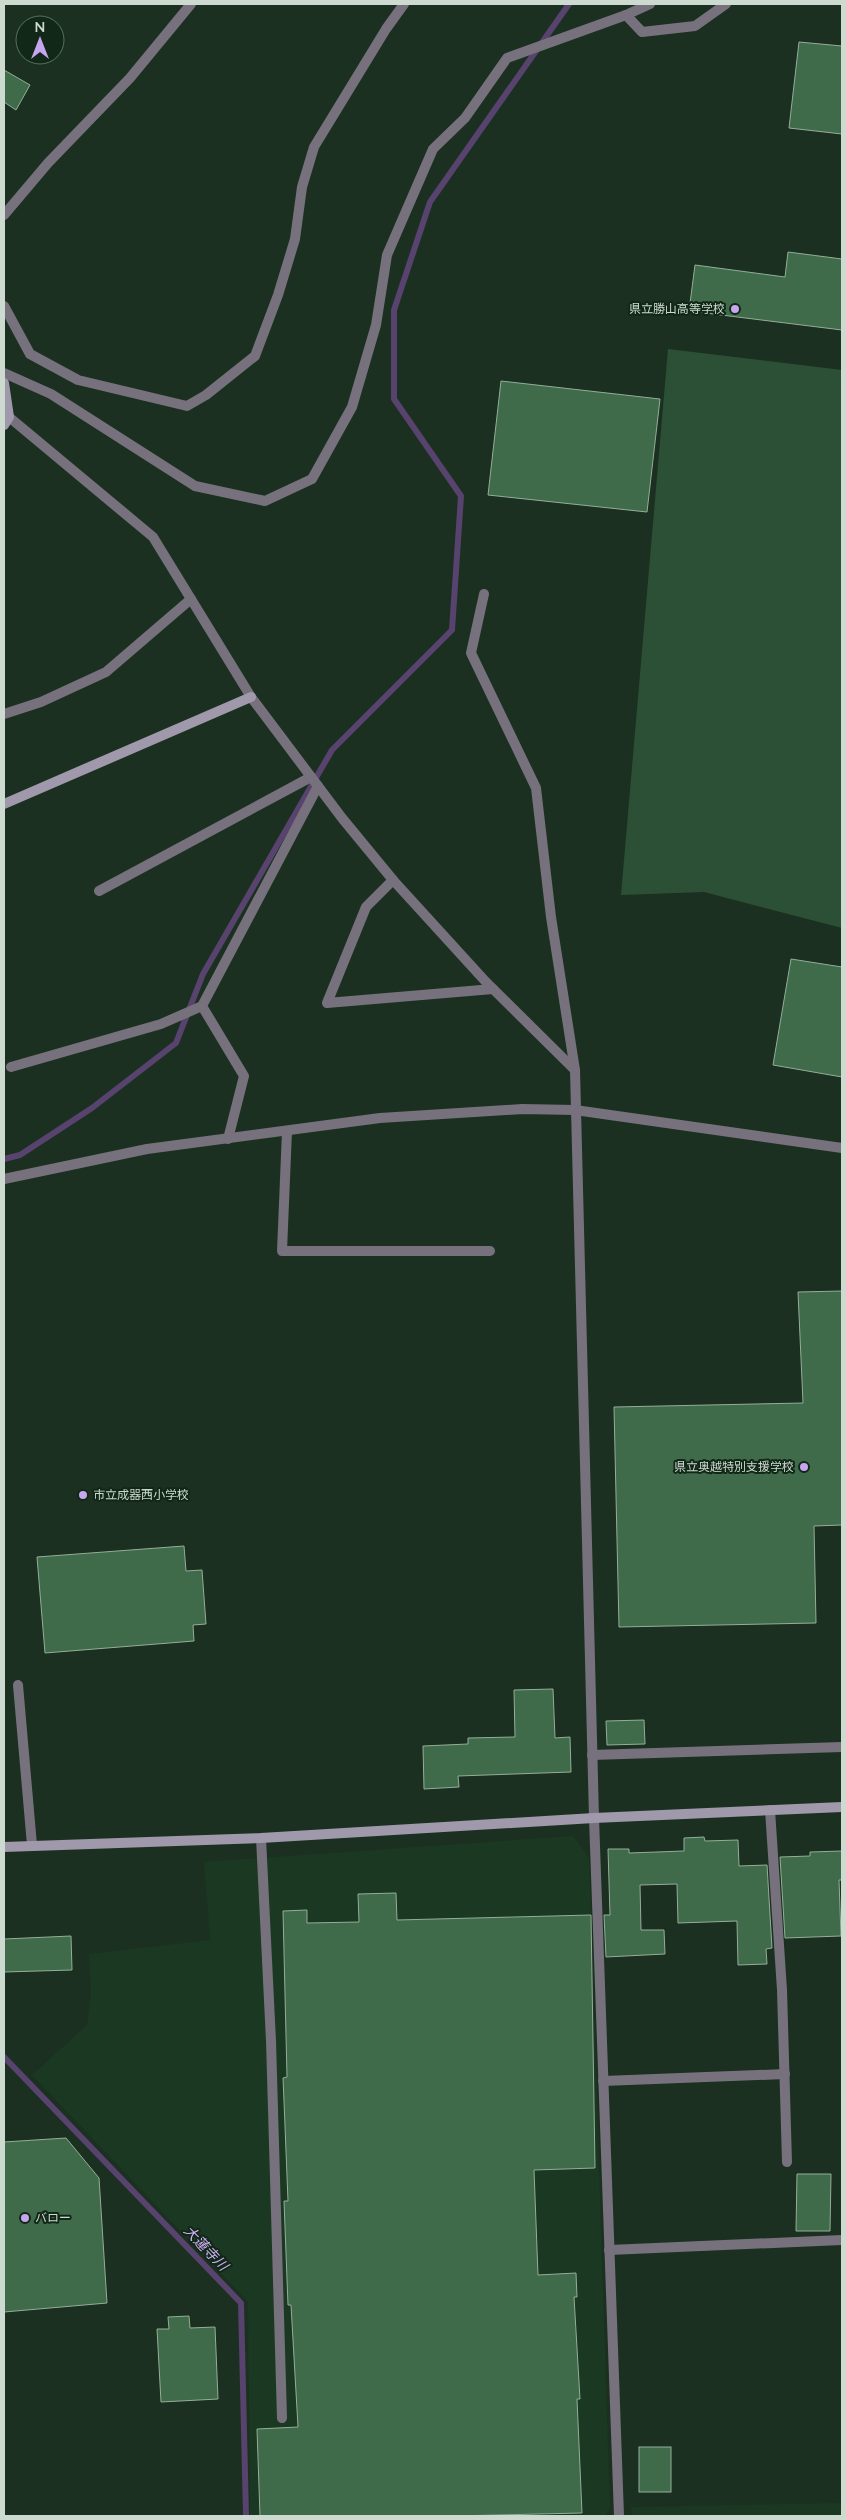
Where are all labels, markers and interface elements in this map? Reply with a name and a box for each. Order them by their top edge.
north arrow [15,15,65,65]
text: N [35,18,45,35]
place label: 県立勝山高等学校 [629,301,725,316]
marker: 県立勝山高等学校 [729,303,741,315]
place label: 県立奥越特別支援学校 [674,1459,794,1474]
marker: 県立奥越特別支援学校 [798,1461,810,1473]
place label: 市立成器西小学校 [93,1487,189,1502]
marker: 市立成器西小学校 [77,1489,89,1501]
place label: バロー [35,2210,71,2225]
marker: バロー [19,2212,31,2224]
water label: 大蓮寺川 [181,2222,233,2275]

